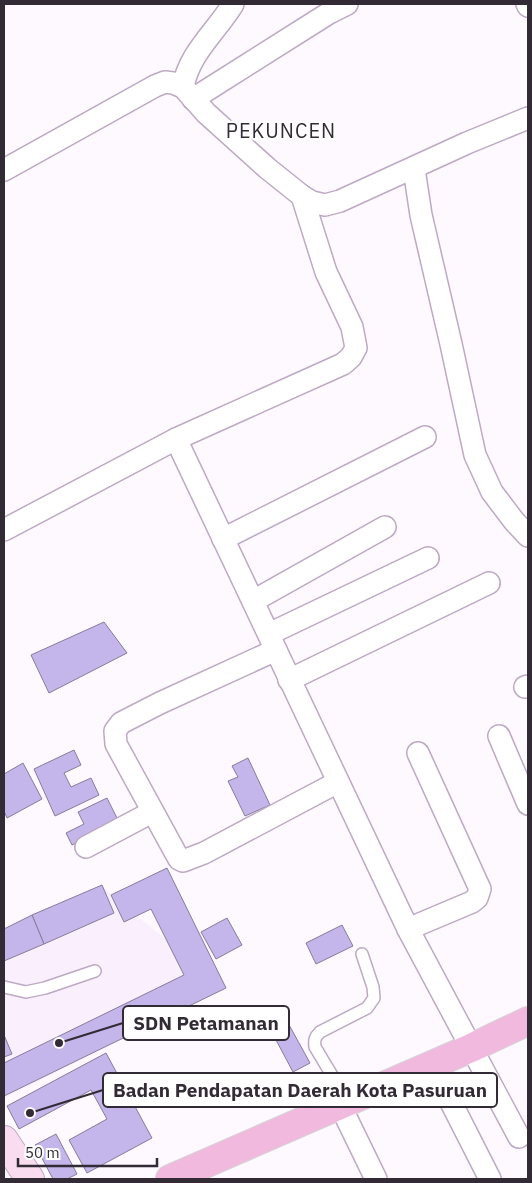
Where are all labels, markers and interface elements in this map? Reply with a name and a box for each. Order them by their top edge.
district label: PEKUNCEN [226,117,336,144]
callout: SDN Petamanan [123,1006,289,1040]
text: SDN Petamanan [133,1011,279,1035]
callout: Badan Pendapatan Daerah Kota Pasuruan [103,1073,497,1107]
text: Badan Pendapatan Daerah Kota Pasuruan [113,1078,487,1102]
scale bar [18,1136,156,1168]
text: 50 m [25,1143,60,1162]

